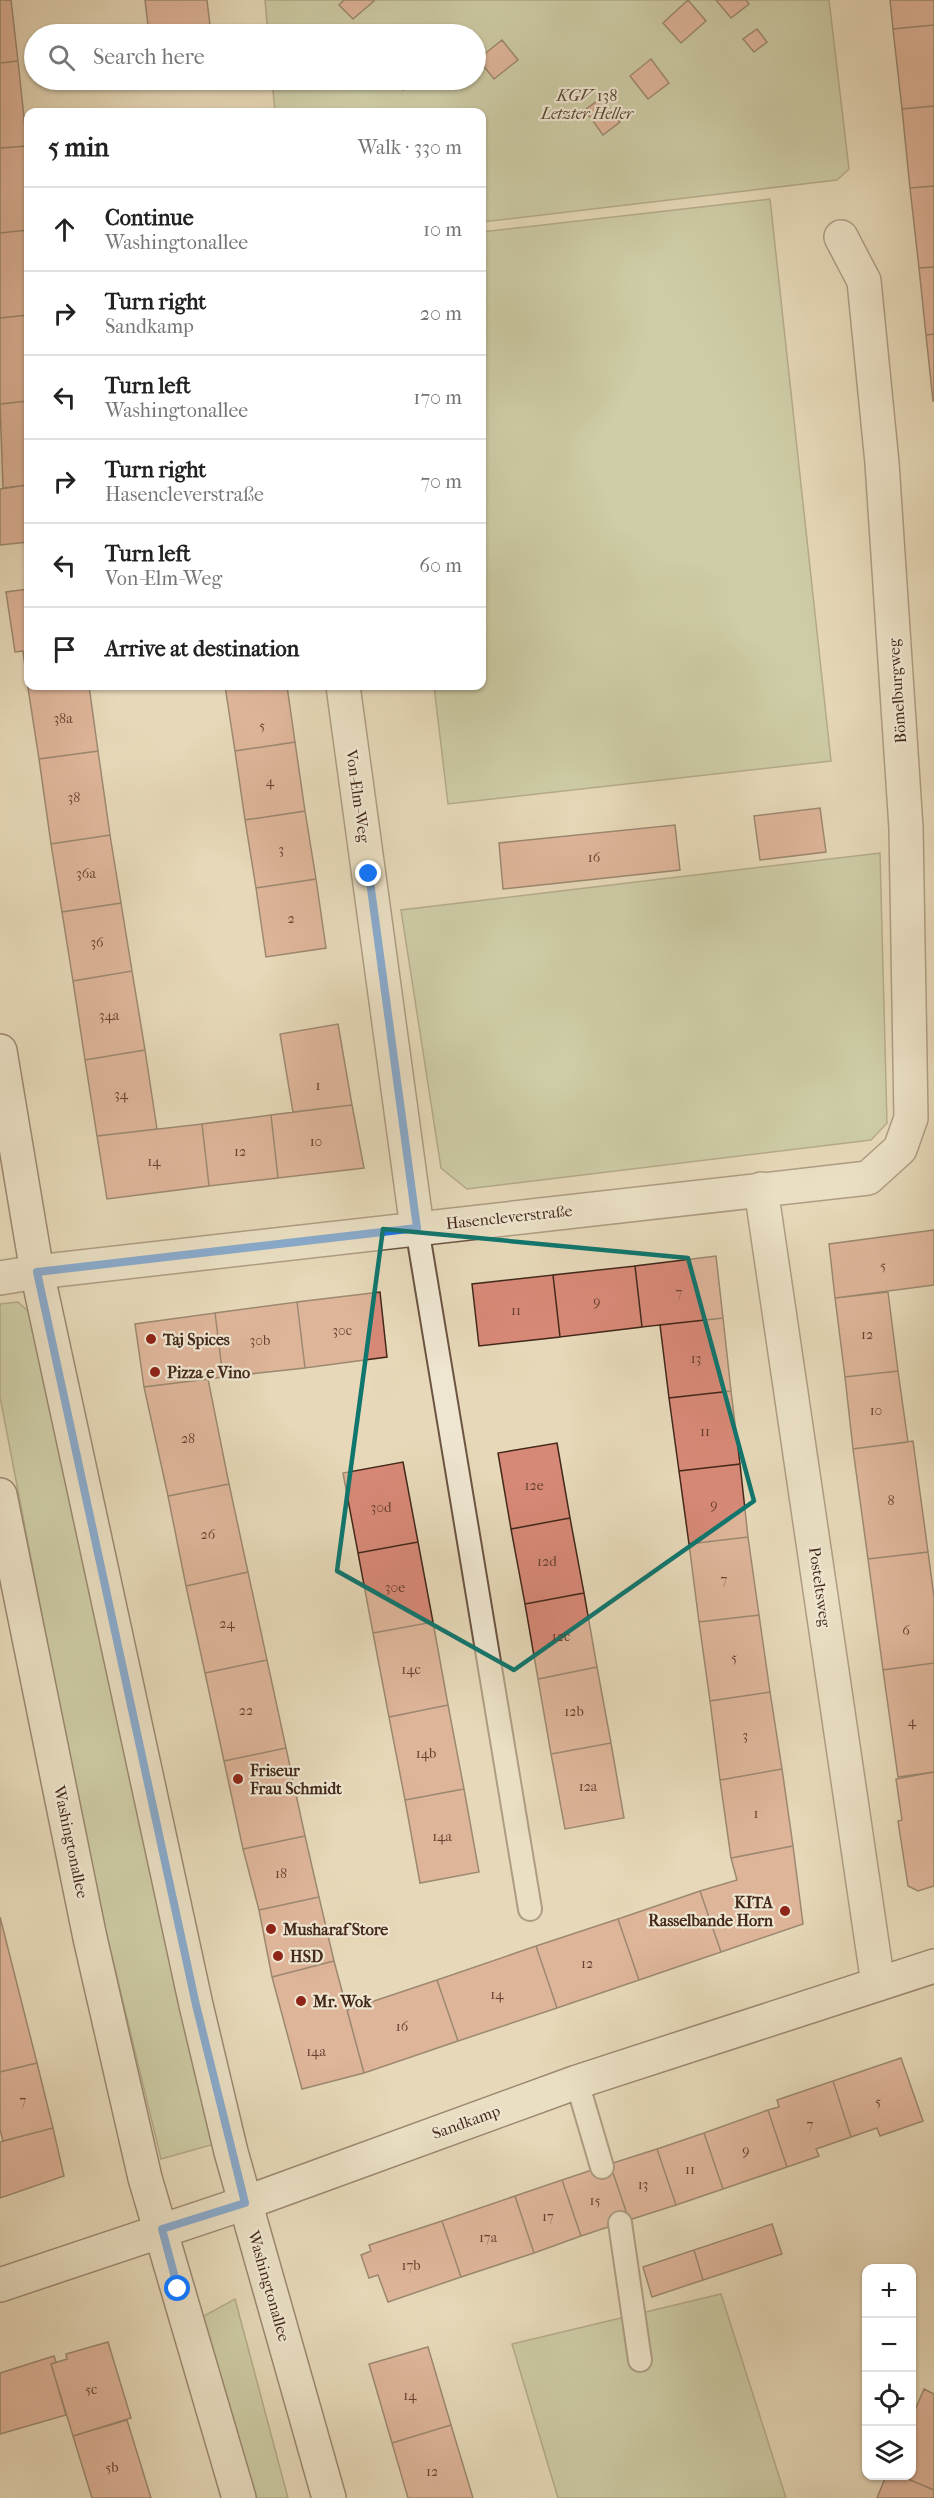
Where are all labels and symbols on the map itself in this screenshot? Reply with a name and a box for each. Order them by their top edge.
park label: KGV 138 Letzter Heller [540,86,635,123]
street label: Bömelburgweg [884,638,910,744]
house number: 38a [53,710,73,727]
house number: 5 [259,717,265,734]
street label: Von-Elm-Weg [342,747,374,844]
house number: 4 [266,773,275,790]
house number: 38 [68,789,80,806]
house number: 3 [278,841,284,858]
house number: 16 [588,849,601,866]
route end [355,860,381,886]
house number: 36a [76,865,96,882]
house number: 2 [287,910,295,927]
house number: 36 [90,934,104,951]
house number: 34a [99,1007,120,1024]
house number: 1 [316,1077,321,1094]
house number: 34 [114,1086,129,1103]
house number: 10 [310,1133,322,1150]
house number: 12 [234,1143,246,1160]
house number: 14 [147,1153,161,1170]
street label: Hasencleverstraße [445,1201,573,1233]
house number: 5 [880,1257,886,1274]
house number: 7 [676,1284,683,1301]
house number: 9 [593,1293,601,1310]
house number: 11 [511,1302,521,1319]
house number: 30c [332,1322,352,1339]
house number: 12 [861,1326,873,1343]
place label: Taj Spices [162,1330,230,1350]
marker: Taj Spices [144,1332,158,1346]
house number: 30b [250,1332,270,1349]
house number: 13 [691,1350,701,1367]
place label: Pizza e Vino [167,1363,250,1382]
marker: Pizza e Vino [148,1365,162,1379]
house number: 10 [870,1402,882,1419]
house number: 11 [700,1423,710,1440]
house number: 28 [181,1430,195,1447]
house number: 12e [524,1477,544,1494]
house number: 8 [887,1492,895,1509]
house number: 9 [710,1496,718,1513]
house number: 30d [370,1499,392,1516]
house number: 26 [201,1526,216,1543]
street label: Posteltsweg [805,1546,835,1629]
house number: 12d [537,1553,557,1570]
house number: 7 [721,1571,728,1588]
house number: 30e [385,1579,405,1596]
house number: 24 [219,1615,235,1632]
house number: 6 [902,1622,910,1639]
house number: 12c [552,1628,570,1645]
house number: 5 [731,1649,737,1666]
house number: 14c [401,1661,421,1678]
house number: 22 [239,1702,253,1719]
house number: 12b [564,1703,584,1720]
house number: 4 [908,1713,917,1730]
house number: 3 [742,1727,748,1744]
house number: 14b [416,1745,436,1762]
place label: Friseur Frau Schmidt [249,1761,342,1798]
marker: Friseur Frau Schmidt [231,1772,245,1786]
house number: 12a [579,1778,598,1795]
street label: Washingtonallee [50,1783,92,1900]
house number: 1 [754,1805,759,1822]
house number: 14a [432,1828,452,1845]
house number: 18 [275,1865,287,1882]
place label: KITA Rasselbande Horn [648,1893,774,1930]
marker: KITA Rasselbande Horn [778,1904,792,1918]
place label: Musharaf Store [282,1920,388,1939]
marker: Musharaf Store [264,1922,278,1936]
place label: HSD [290,1947,323,1966]
marker: HSD [271,1949,285,1963]
house number: 12 [581,1955,593,1972]
house number: 14 [490,1986,504,2003]
place label: Mr. Wok [312,1992,372,2011]
marker: Mr. Wok [294,1994,308,2008]
house number: 16 [396,2018,409,2035]
house number: 14a [306,2043,326,2060]
house number: 7 [20,2092,27,2109]
house number: 5 [875,2093,881,2110]
street label: Sandkamp [429,2101,503,2143]
house number: 7 [807,2116,814,2133]
house number: 9 [742,2142,750,2159]
house number: 11 [685,2161,695,2178]
house number: 13 [638,2176,648,2193]
house number: 15 [590,2192,601,2209]
house number: 17 [542,2208,554,2225]
street label: Washingtonallee [244,2227,294,2344]
house number: 17a [479,2229,498,2246]
house number: 17b [401,2257,421,2274]
route start [164,2275,190,2301]
house number: 5c [85,2381,97,2398]
house number: 14 [403,2387,417,2404]
house number: 5b [105,2459,119,2476]
house number: 12 [426,2463,438,2480]

